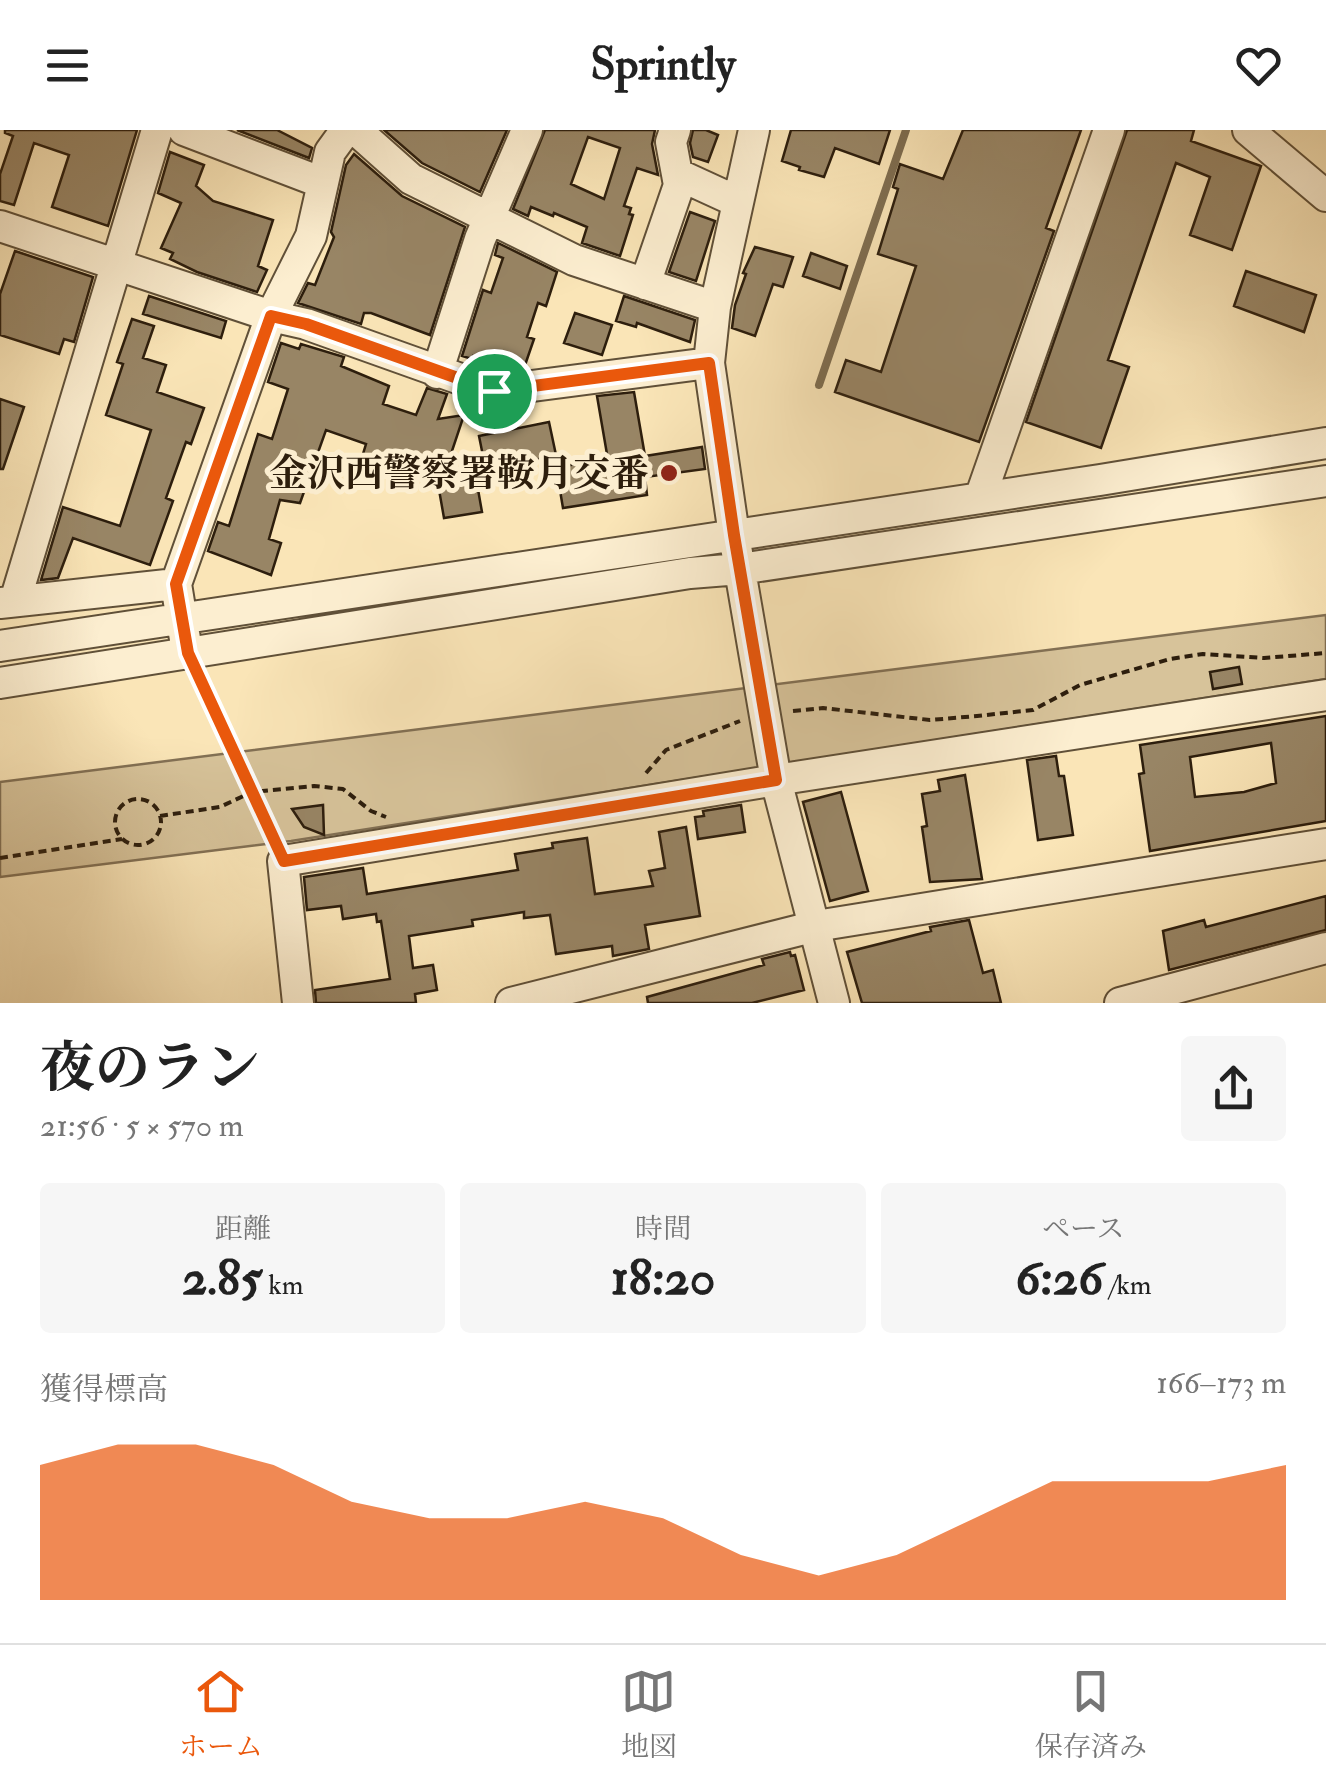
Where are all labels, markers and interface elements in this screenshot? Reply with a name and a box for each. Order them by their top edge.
text: Sprintly [590,37,736,93]
icon: menu [40,38,95,93]
icon: heart [1231,38,1286,93]
pin [452,349,537,434]
icon: arrive [467,364,522,419]
place label: 金沢西警察署鞍月交番 [269,450,649,498]
marker: 金沢西警察署鞍月交番 [658,462,680,484]
text: 夜のラン [40,1034,260,1103]
button: share [1181,1036,1286,1141]
text: 21:56 · 5 × 570 m [40,1106,244,1146]
text: 距離 [215,1212,271,1247]
text: 時間 [635,1212,691,1247]
text: ペース [1042,1212,1125,1247]
text: 2.85 [182,1247,262,1310]
text: 18:20 [611,1247,715,1310]
text: 6:26 [1015,1247,1103,1310]
text: km [262,1268,303,1303]
text: /km [1103,1268,1152,1303]
text: 166–173 m [1156,1363,1286,1403]
text: 獲得標高 [40,1370,168,1410]
tab: ホーム [179,1664,263,1765]
tab: 地図 [621,1664,677,1765]
tab: 保存済み [1035,1664,1147,1765]

